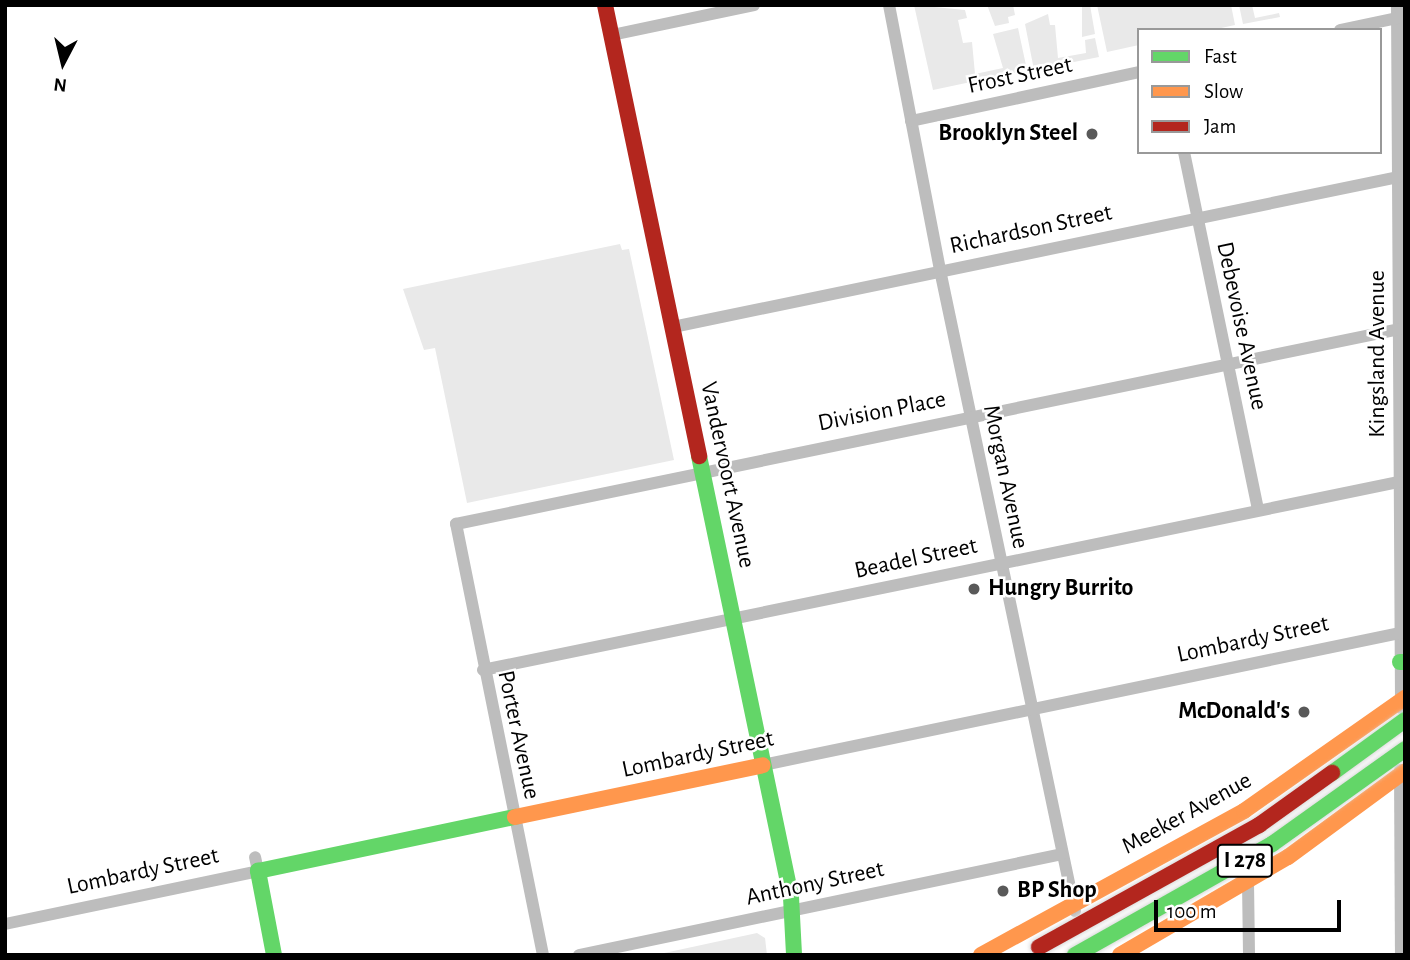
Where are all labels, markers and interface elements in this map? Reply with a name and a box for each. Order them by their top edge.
north arrow [28,28,98,98]
legend [1137,28,1382,154]
text: Fast [1204,46,1237,67]
street label: Frost Street [965,51,1075,101]
text: N [53,74,68,95]
text: Slow [1204,81,1243,102]
text: Jam [1204,116,1236,137]
place label: Brooklyn Steel [938,120,1078,148]
marker: Brooklyn Steel [1084,126,1100,142]
street label: Richardson Street [947,199,1115,261]
street label: Debevoise Avenue [1209,239,1273,413]
street label: Kingsland Avenue [1364,270,1392,438]
street label: Vandervoort Avenue [693,379,761,571]
street label: Division Place [816,386,948,438]
street label: Morgan Avenue [976,402,1034,552]
street label: Beadel Street [852,532,980,586]
place label: Hungry Burrito [988,575,1133,603]
marker: Hungry Burrito [966,581,982,597]
street label: Lombardy Street [1174,610,1332,670]
street label: Porter Avenue [490,668,546,802]
place label: McDonald's [1178,698,1290,726]
marker: McDonald's [1296,704,1312,720]
street label: Lombardy Street [619,725,777,785]
street label: Meeker Avenue [1117,767,1257,861]
street label: Lombardy Street [64,842,222,902]
road number: I 278 [1215,842,1275,880]
street label: Anthony Street [743,855,887,913]
place label: BP Shop [1017,877,1097,905]
marker: BP Shop [995,883,1011,899]
scale bar [1158,886,1345,930]
text: 100 m [1167,901,1217,922]

